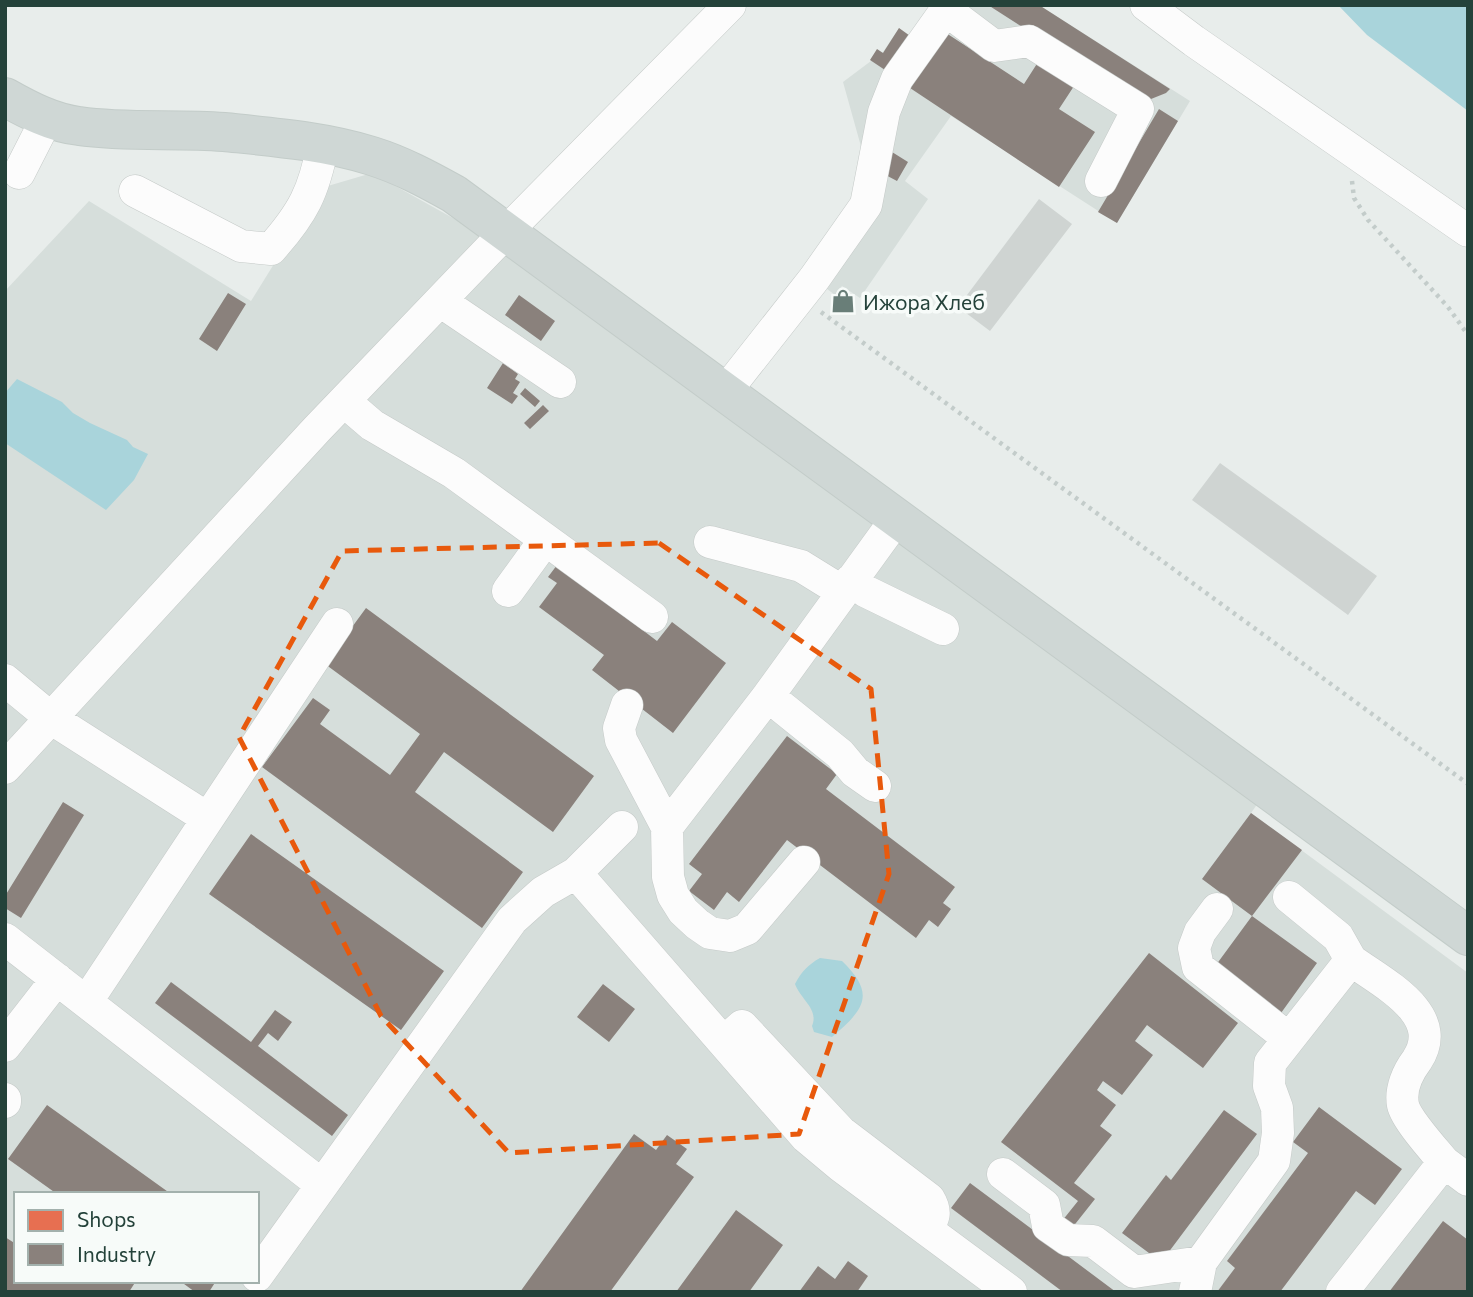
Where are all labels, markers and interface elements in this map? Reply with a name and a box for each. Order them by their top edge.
shop icon: Ижора Хлеб [829,287,857,315]
place label: Ижора Хлеб [863,289,985,314]
legend [14,1192,259,1283]
text: Shops [77,1206,136,1231]
text: Industry [77,1241,156,1266]

